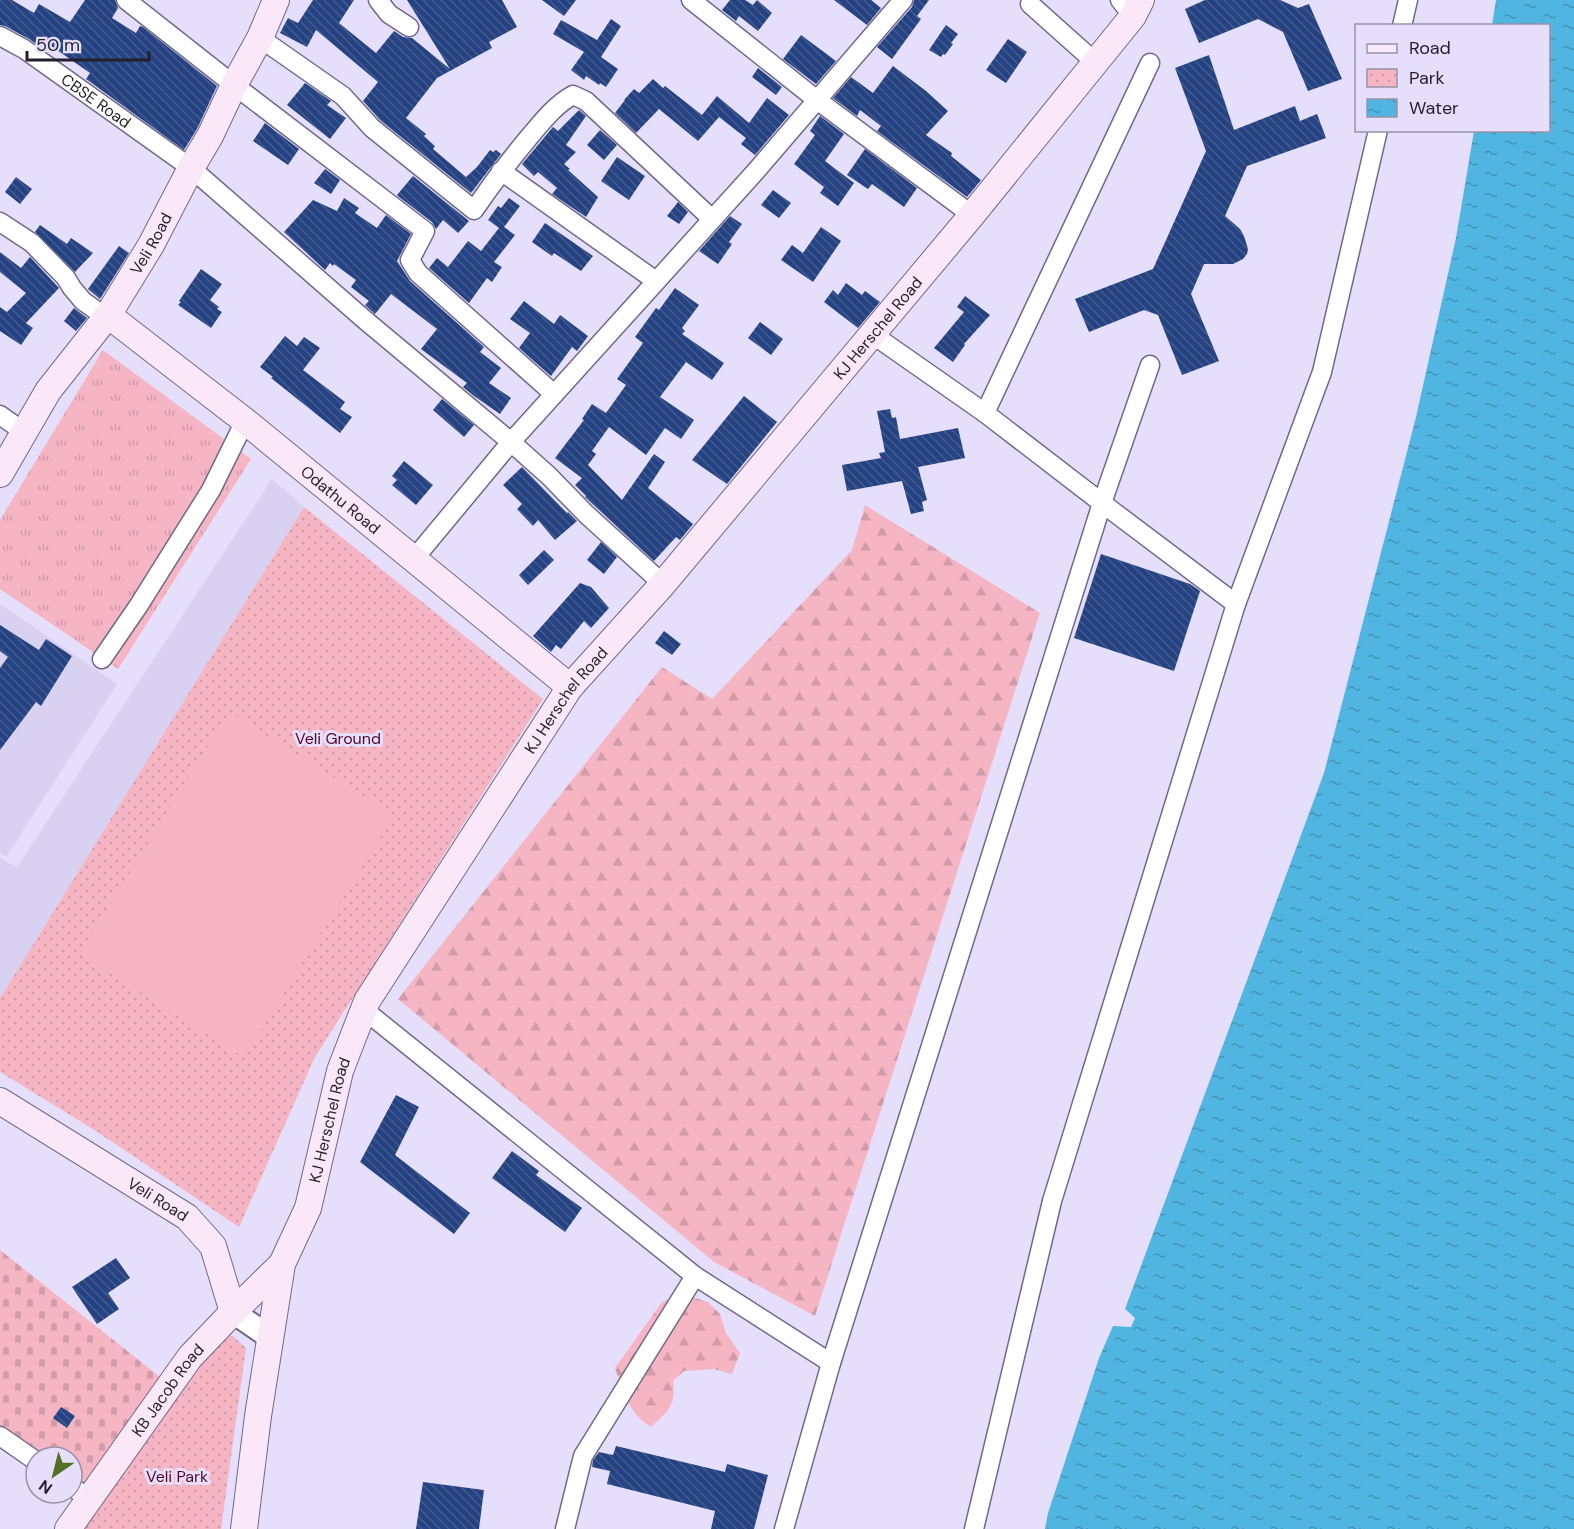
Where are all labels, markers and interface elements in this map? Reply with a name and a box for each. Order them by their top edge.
scale bar [27,24,148,62]
legend [1355,24,1550,132]
text: 50 m [36,33,80,57]
text: Road [1409,36,1451,60]
text: Park [1409,66,1445,90]
street label: CBSE Road [57,69,135,133]
text: Water [1409,96,1459,120]
street label: Veli Road [125,209,177,279]
street label: KJ Herschel Road [829,272,927,384]
street label: Odathu Road [296,461,385,539]
street label: KJ Herschel Road [520,642,612,758]
park label: Veli Ground [295,728,381,749]
street label: KJ Herschel Road [304,1054,355,1185]
street label: Veli Road [123,1173,192,1226]
street label: KB Jacob Road [127,1339,208,1441]
north arrow [24,1445,84,1505]
park label: Veli Park [146,1466,208,1487]
text: N [35,1475,56,1499]

